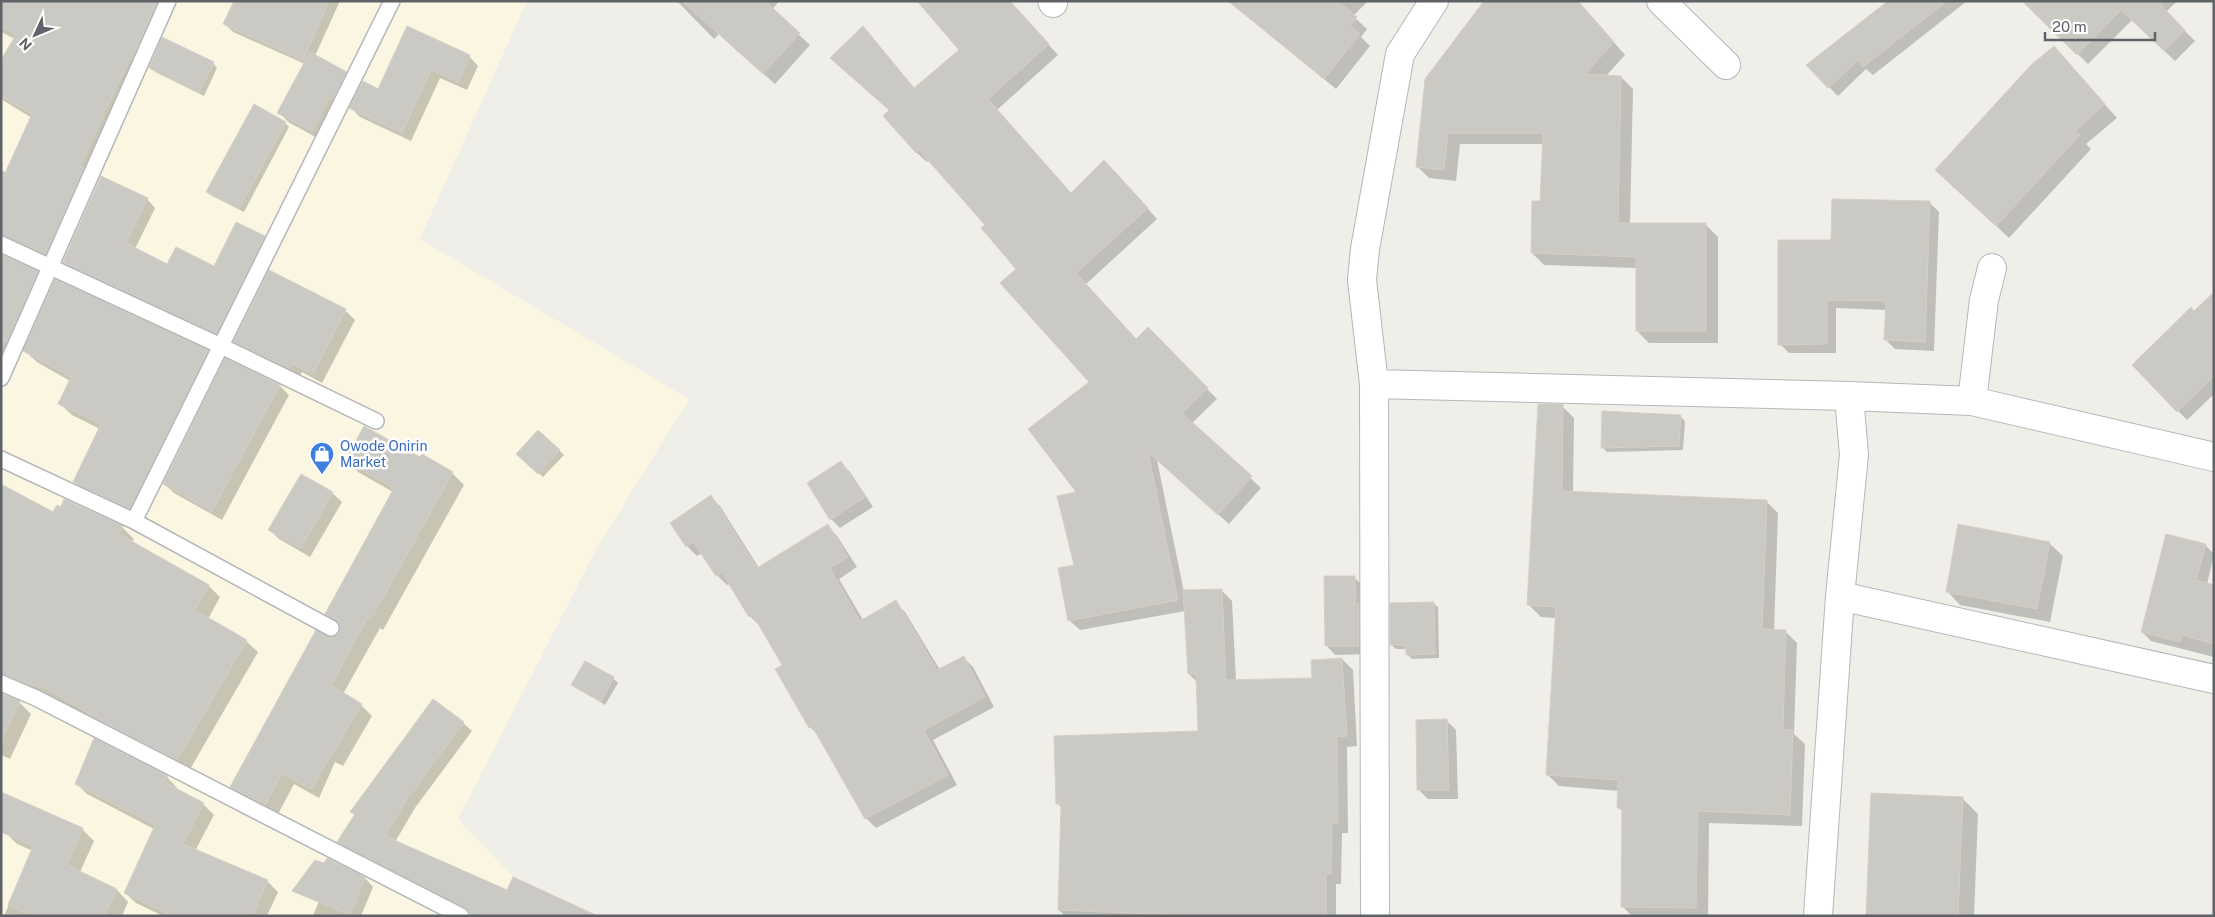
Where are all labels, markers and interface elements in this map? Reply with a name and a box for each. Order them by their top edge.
north arrow [10,10,60,60]
scale bar [2045,10,2155,42]
text: 20 m [2052,18,2087,35]
text: N [16,35,35,54]
place label: Owode Onirin Market [340,438,428,470]
shop icon: Owode Onirin Market [309,441,335,475]

